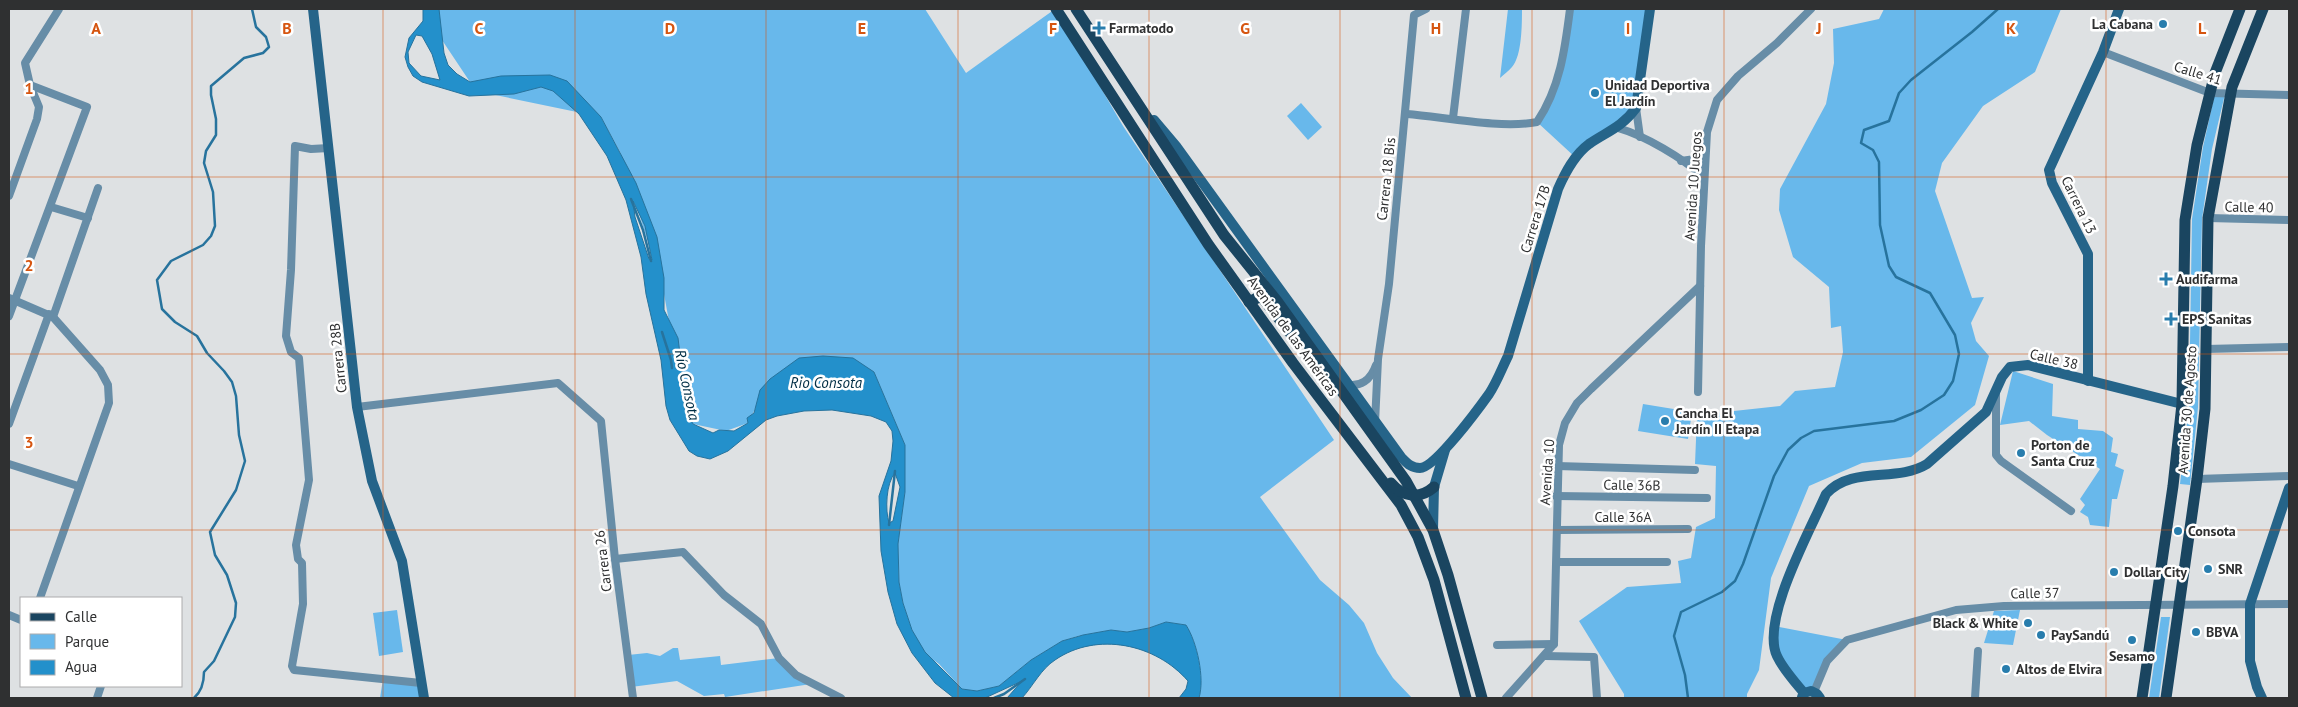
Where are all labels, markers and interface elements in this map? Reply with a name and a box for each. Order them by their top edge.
place label: La Cabana [2092,15,2153,33]
text: A [91,18,101,38]
text: B [282,18,292,38]
text: C [475,18,484,38]
text: D [665,18,675,38]
text: E [858,18,866,38]
text: F [1049,18,1057,38]
text: G [1240,18,1250,38]
text: H [1431,18,1441,38]
text: I [1626,18,1630,38]
text: J [1815,18,1822,38]
text: K [2006,18,2016,38]
marker: La Cabana [2157,18,2169,30]
text: L [2198,18,2207,38]
place label: Farmatodo [1109,19,1174,37]
marker: Farmatodo [1093,22,1105,34]
street label: Calle 41 [2172,57,2224,89]
place label: Unidad Deportiva El Jardín [1605,76,1710,110]
text: 1 [24,78,34,98]
marker: Unidad Deportiva El Jardín [1589,87,1601,99]
street label: Avenida 10 Juegos [1680,131,1706,241]
street label: Carrera 18 Bis [1373,136,1399,222]
street label: Carrera 13 [2057,173,2101,237]
street label: Carrera 17B [1516,183,1554,255]
street label: Calle 40 [2224,198,2274,216]
text: 2 [24,255,34,275]
place label: Audifarma [2176,270,2238,288]
street label: Avenida de las Américas [1243,272,1343,400]
marker: Audifarma [2160,273,2172,285]
place label: EPS Sanitas [2182,310,2252,328]
marker: EPS Sanitas [2164,312,2178,326]
street label: Carrera 28B [325,322,351,394]
street label: Calle 38 [2028,345,2080,373]
street label: Avenida 30 de Agosto [2174,345,2200,475]
water label: Río Consota [671,348,704,423]
water label: Rio Consota [790,373,863,392]
place label: Cancha El Jardín II Etapa [1674,404,1759,438]
marker: Cancha El Jardín II Etapa [1659,415,1671,427]
text: 3 [24,432,34,452]
place label: Porton de Santa Cruz [2031,436,2095,470]
street label: Avenida 10 [1536,438,1558,506]
marker: Porton de Santa Cruz [2015,447,2027,459]
street label: Calle 36B [1603,476,1661,494]
street label: Calle 36A [1594,508,1652,526]
place label: Consota [2188,522,2236,540]
marker: Consota [2172,525,2184,537]
street label: Carrera 26 [590,529,616,593]
place label: SNR [2218,560,2244,578]
place label: Dollar City [2124,563,2187,581]
marker: SNR [2202,563,2214,575]
marker: Dollar City [2108,566,2120,578]
street label: Calle 37 [2010,584,2060,602]
legend [20,597,182,687]
text: Calle [65,607,97,626]
place label: Black & White [1933,614,2018,632]
marker: Black & White [2022,617,2034,629]
place label: BBVA [2206,623,2239,641]
place label: PaySandú [2051,626,2109,644]
marker: BBVA [2190,626,2202,638]
marker: PaySandú [2035,629,2047,641]
text: Parque [65,632,109,651]
marker: Sesamo [2126,634,2138,646]
place label: Sesamo [2109,647,2156,665]
text: Agua [65,657,97,676]
place label: Altos de Elvira [2016,660,2102,678]
marker: Altos de Elvira [2000,663,2012,675]

